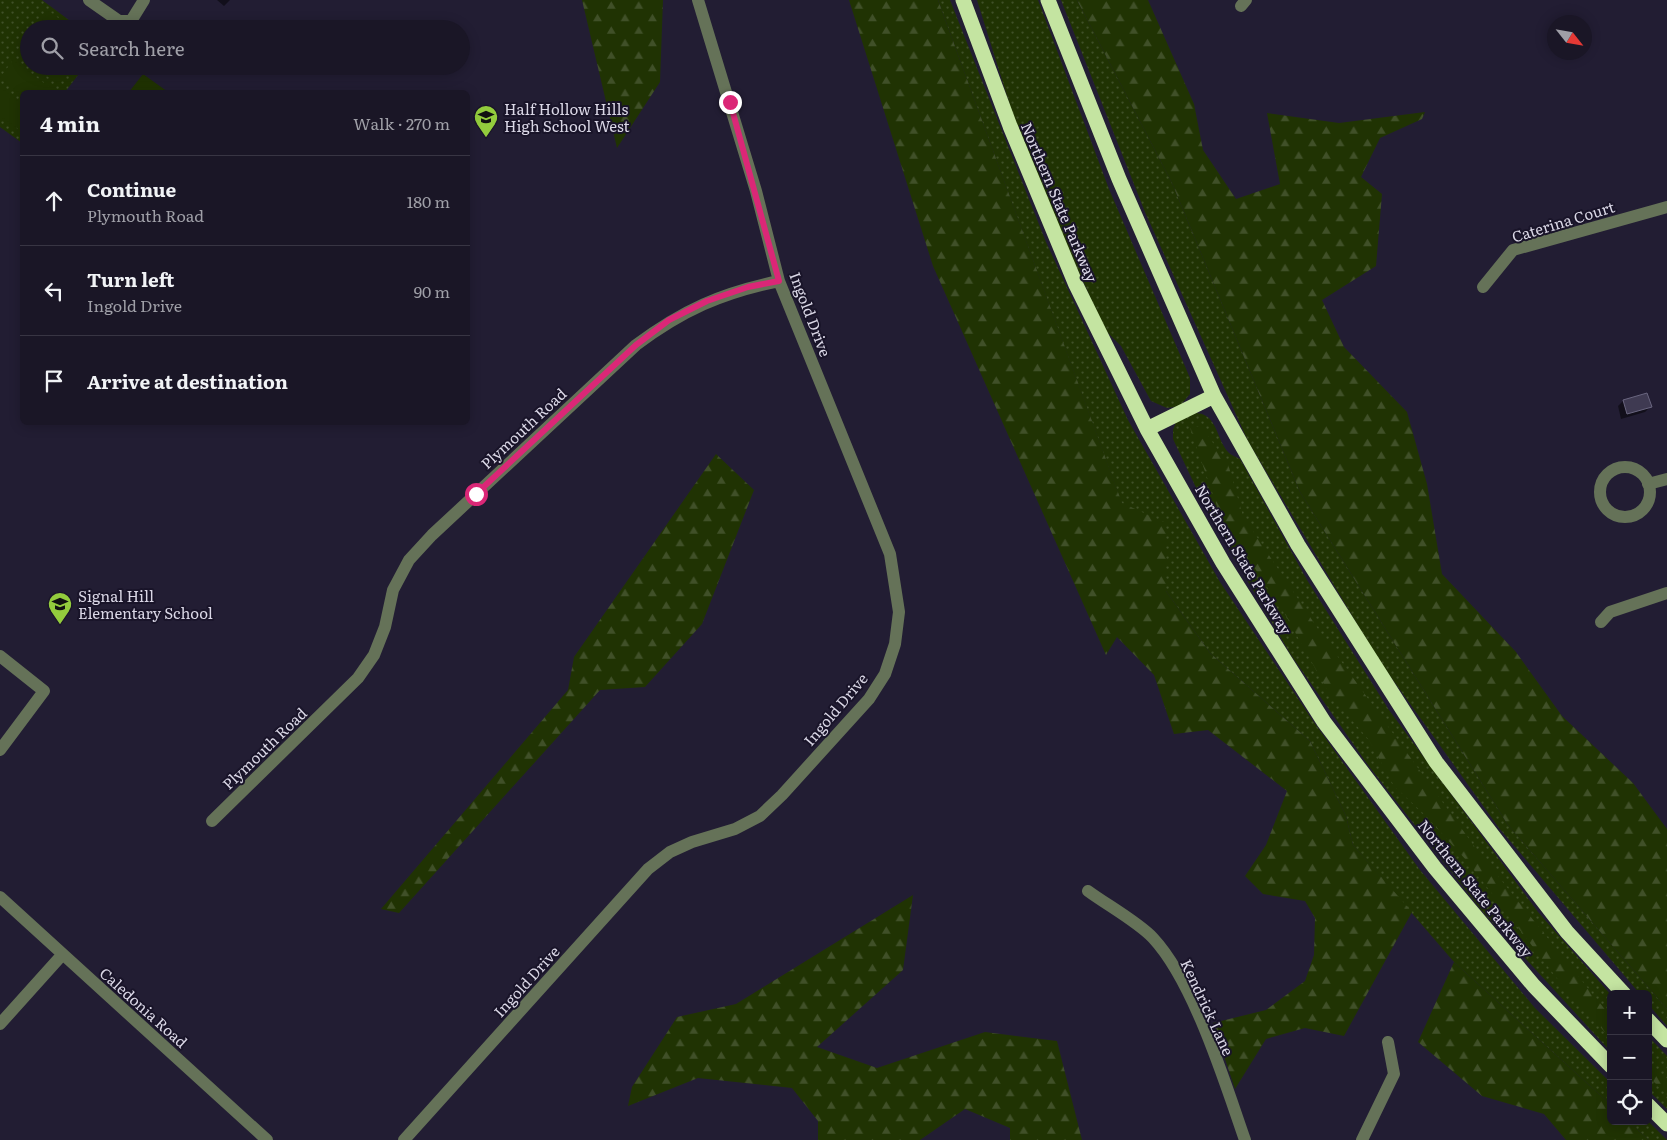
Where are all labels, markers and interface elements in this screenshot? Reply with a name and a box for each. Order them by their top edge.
north arrow [1547,15,1592,60]
search box [20,20,470,75]
icon: search [38,34,66,62]
text: Search here [78,34,185,62]
route end [719,91,742,114]
place label: Half Hollow Hills High School West [504,97,630,137]
school or university icon: Half Hollow Hills High School West [473,104,499,138]
text: 4 min [40,107,100,138]
text: Walk · 270 m [353,111,450,135]
street label: Northern State Parkway [1016,119,1104,286]
text: Continue [87,175,176,203]
icon: ahead [40,187,68,215]
text: 180 m [407,189,450,213]
street label: Caterina Court [1509,194,1617,248]
text: Plymouth Road [87,203,204,227]
text: Turn left [87,265,174,293]
street label: Ingold Drive [784,268,838,360]
icon: left [40,277,68,305]
text: 90 m [414,279,450,303]
text: Ingold Drive [87,293,182,317]
icon: arrive [40,367,68,395]
text: Arrive at destination [87,367,288,395]
street label: Plymouth Road [475,382,571,474]
street label: Northern State Parkway [1190,480,1298,639]
route start [465,483,488,506]
place label: Signal Hill Elementary School [78,584,213,624]
school or university icon: Signal Hill Elementary School [47,591,73,625]
street label: Ingold Drive [798,667,873,751]
street label: Plymouth Road [217,702,311,794]
street label: Northern State Parkway [1413,814,1539,962]
street label: Ingold Drive [488,940,565,1022]
street label: Kendrick Lane [1176,955,1241,1059]
street label: Caledonia Road [95,961,193,1053]
map controls [1607,990,1652,1125]
button: + [1607,990,1652,1035]
button: − [1607,1035,1652,1080]
button: locate [1607,1080,1652,1125]

